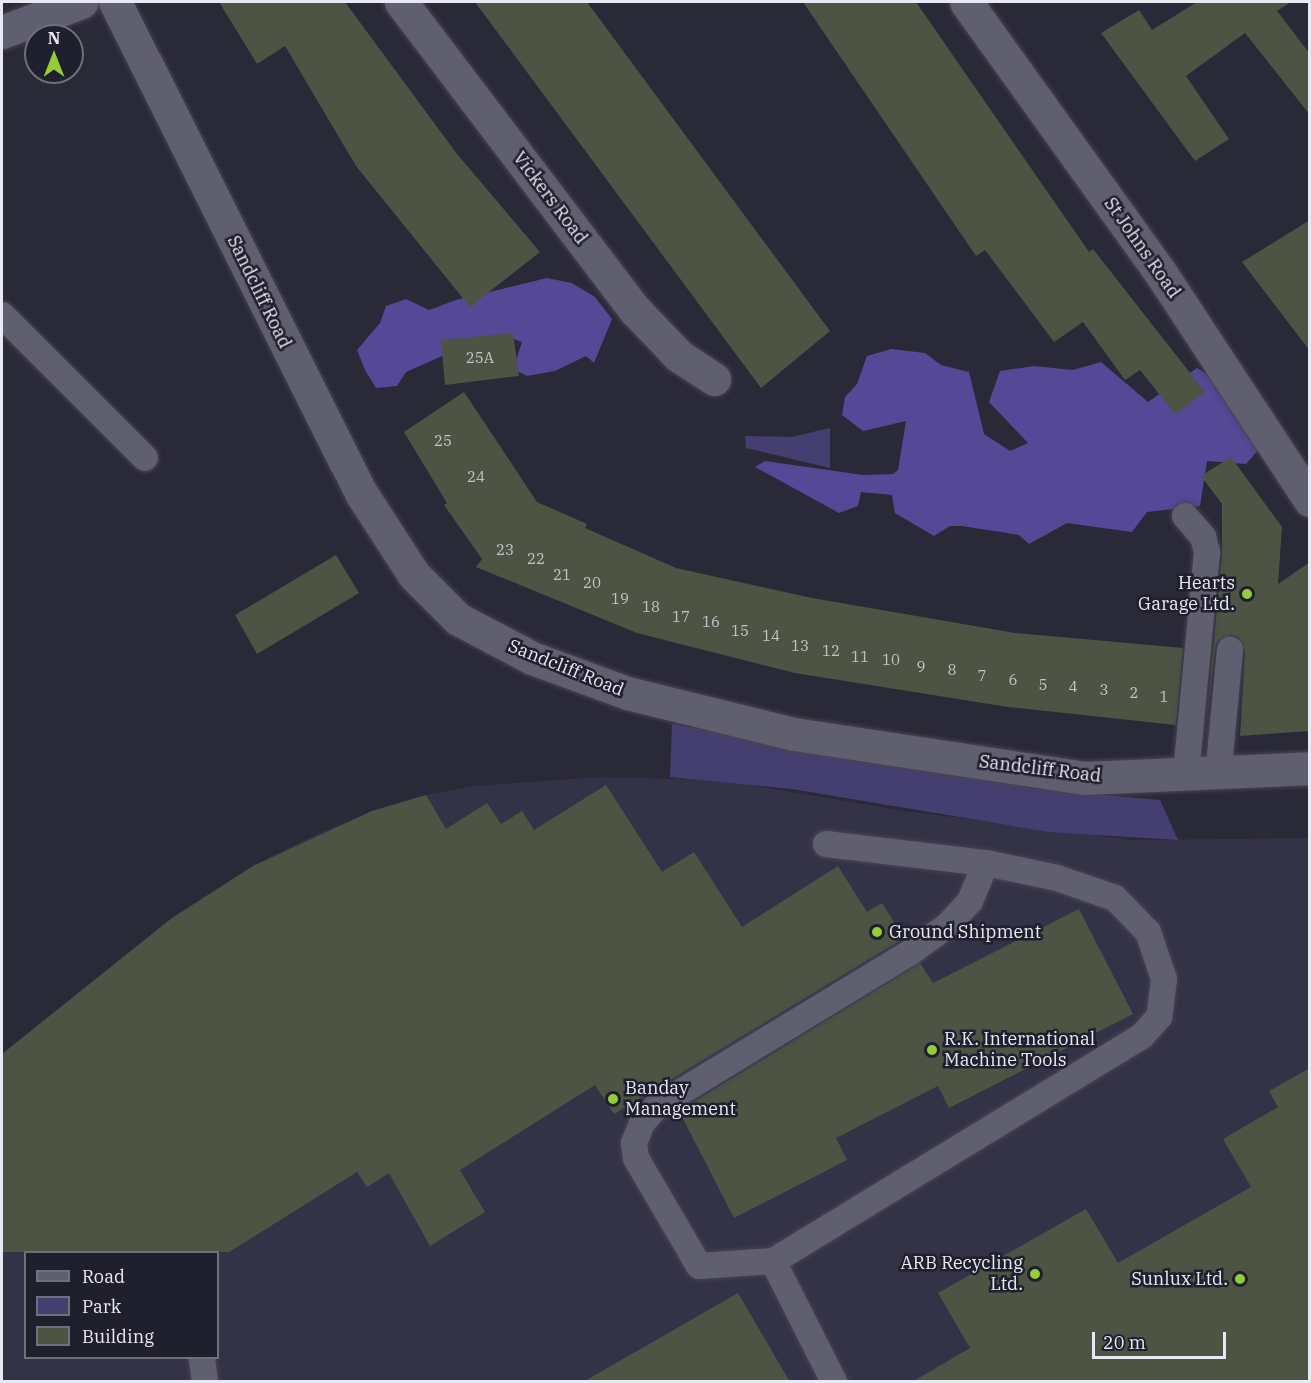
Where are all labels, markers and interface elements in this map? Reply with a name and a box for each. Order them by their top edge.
north arrow [24,24,84,84]
text: N [48,28,60,48]
street label: Vickers Road [508,147,592,249]
street label: St Johns Road [1099,194,1185,302]
street label: Sandcliff Road [222,232,296,352]
house number: 25A [466,349,494,367]
house number: 25 [434,432,452,450]
house number: 24 [467,468,485,486]
house number: 23 [496,541,514,559]
house number: 22 [527,550,545,568]
house number: 21 [553,566,571,584]
place label: Hearts Garage Ltd. [1138,573,1235,616]
house number: 20 [583,574,601,592]
marker: Hearts Garage Ltd. [1240,587,1254,601]
house number: 19 [611,590,629,608]
house number: 18 [642,598,660,616]
house number: 17 [672,608,690,626]
house number: 16 [702,613,720,631]
house number: 15 [731,622,749,640]
house number: 14 [762,627,780,645]
street label: Sandcliff Road [505,635,627,701]
house number: 13 [791,637,809,655]
house number: 12 [822,642,840,660]
house number: 11 [851,648,869,666]
house number: 10 [882,651,900,669]
house number: 9 [917,658,925,676]
house number: 8 [948,661,956,679]
house number: 7 [978,667,986,685]
house number: 6 [1009,671,1017,689]
house number: 5 [1039,676,1047,694]
house number: 4 [1069,678,1077,696]
house number: 3 [1100,681,1108,699]
house number: 2 [1130,684,1138,702]
house number: 1 [1160,688,1168,706]
street label: Sandcliff Road [978,751,1102,787]
place label: Ground Shipment [889,921,1041,943]
marker: Ground Shipment [870,925,884,939]
place label: R.K. International Machine Tools [944,1029,1095,1072]
marker: R.K. International Machine Tools [925,1043,939,1057]
place label: Banday Management [625,1078,736,1120]
marker: Banday Management [606,1092,620,1106]
legend [24,1251,219,1359]
place label: ARB Recycling Ltd. [900,1253,1023,1296]
text: Road [82,1265,125,1288]
marker: ARB Recycling Ltd. [1028,1267,1042,1281]
place label: Sunlux Ltd. [1131,1268,1228,1290]
marker: Sunlux Ltd. [1233,1272,1247,1286]
text: Park [82,1295,121,1318]
scale bar [1095,1320,1228,1358]
text: Building [82,1325,154,1348]
text: 20 m [1103,1331,1146,1354]

